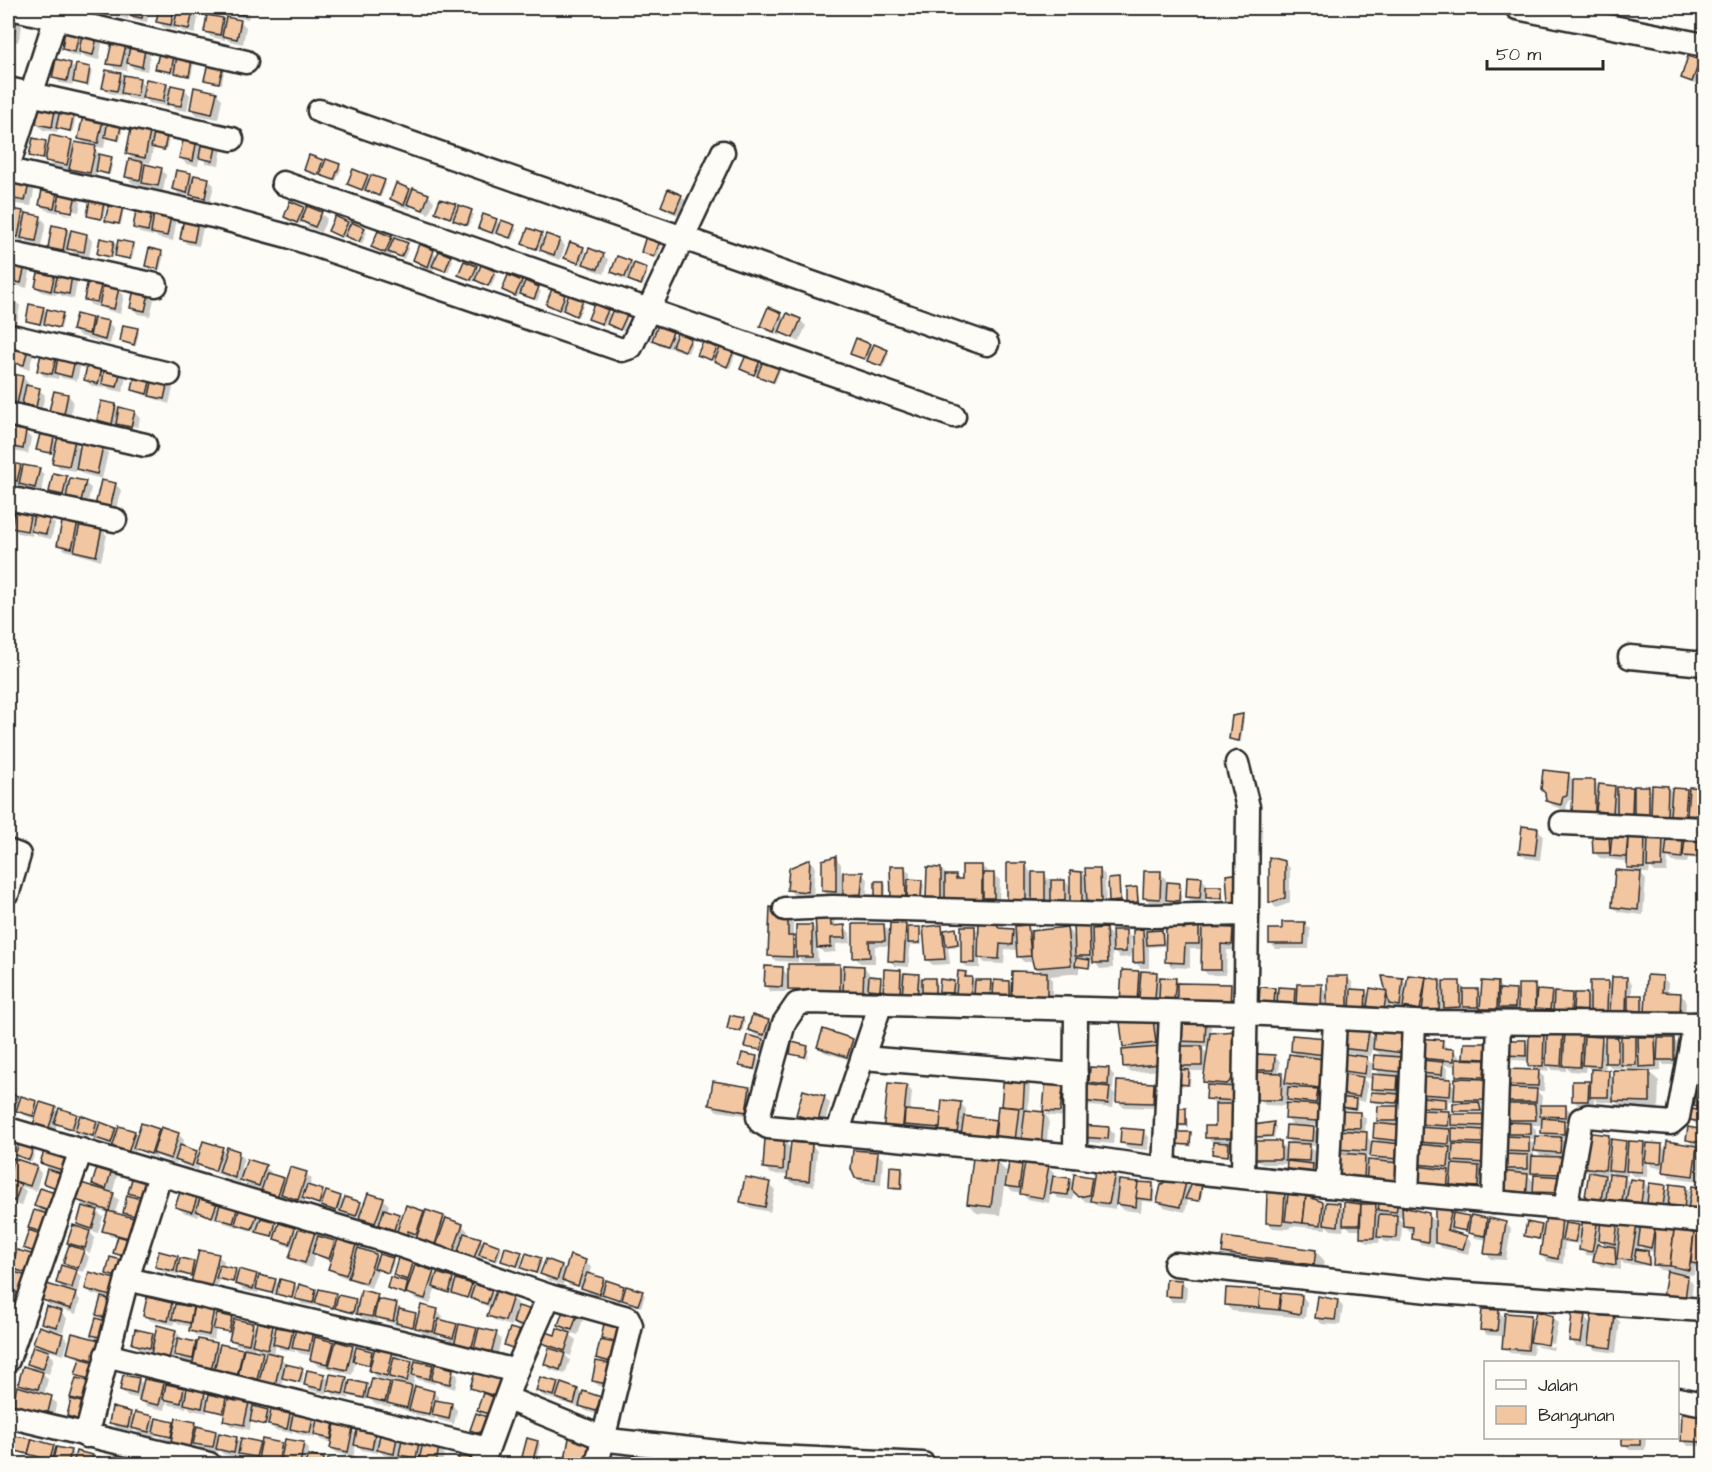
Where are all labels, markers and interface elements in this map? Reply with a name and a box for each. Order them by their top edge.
scale bar [1487,33,1602,71]
text: 50 m [1496,42,1541,67]
legend [1484,1361,1679,1439]
text: Jalan [1538,1373,1578,1398]
text: Bangunan [1538,1403,1615,1429]

